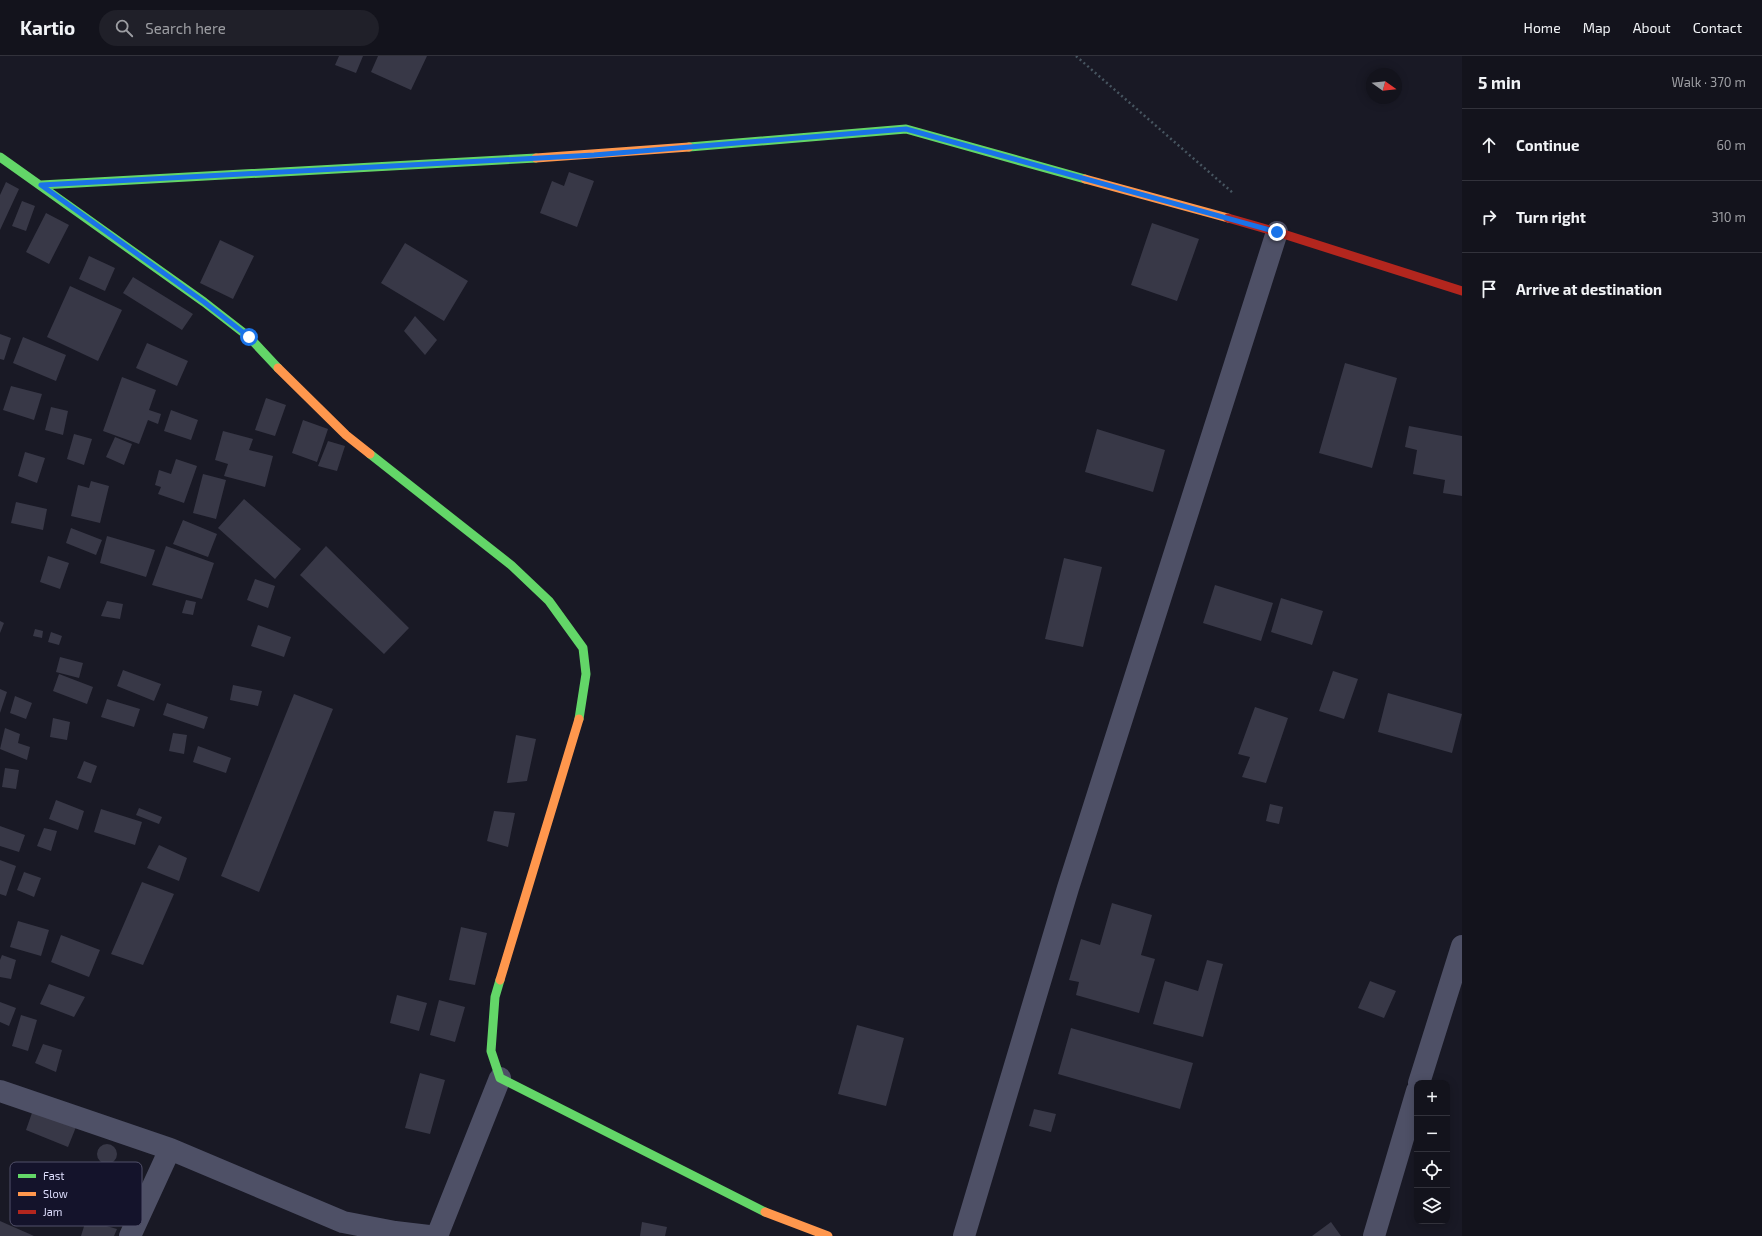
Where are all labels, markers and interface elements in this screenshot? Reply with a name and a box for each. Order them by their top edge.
search box [99,10,379,46]
text: Kartio [20,16,75,39]
icon: search [113,17,135,39]
text: Search here [145,19,226,37]
text: Home [1524,19,1561,36]
text: Map [1583,19,1611,36]
text: About [1633,19,1671,36]
text: Contact [1693,19,1742,36]
north arrow [1366,68,1402,104]
text: 5 min [1478,72,1521,92]
text: Walk · 370 m [1671,74,1746,90]
icon: ahead [1478,134,1500,156]
text: Continue [1516,136,1579,154]
text: 60 m [1716,137,1746,153]
icon: right [1478,206,1500,228]
text: Turn right [1516,208,1586,226]
text: 310 m [1711,209,1746,225]
route end [1268,223,1286,241]
icon: arrive [1478,278,1500,300]
text: Arrive at destination [1516,280,1662,298]
route start [240,328,258,346]
map controls [1414,1080,1450,1224]
button: + [1414,1080,1450,1116]
button: − [1414,1116,1450,1152]
button: locate [1414,1152,1450,1188]
legend [10,1162,142,1226]
text: Fast [43,1169,65,1182]
text: Slow [43,1187,68,1200]
button: layers [1414,1188,1450,1224]
text: Jam [43,1205,62,1218]

